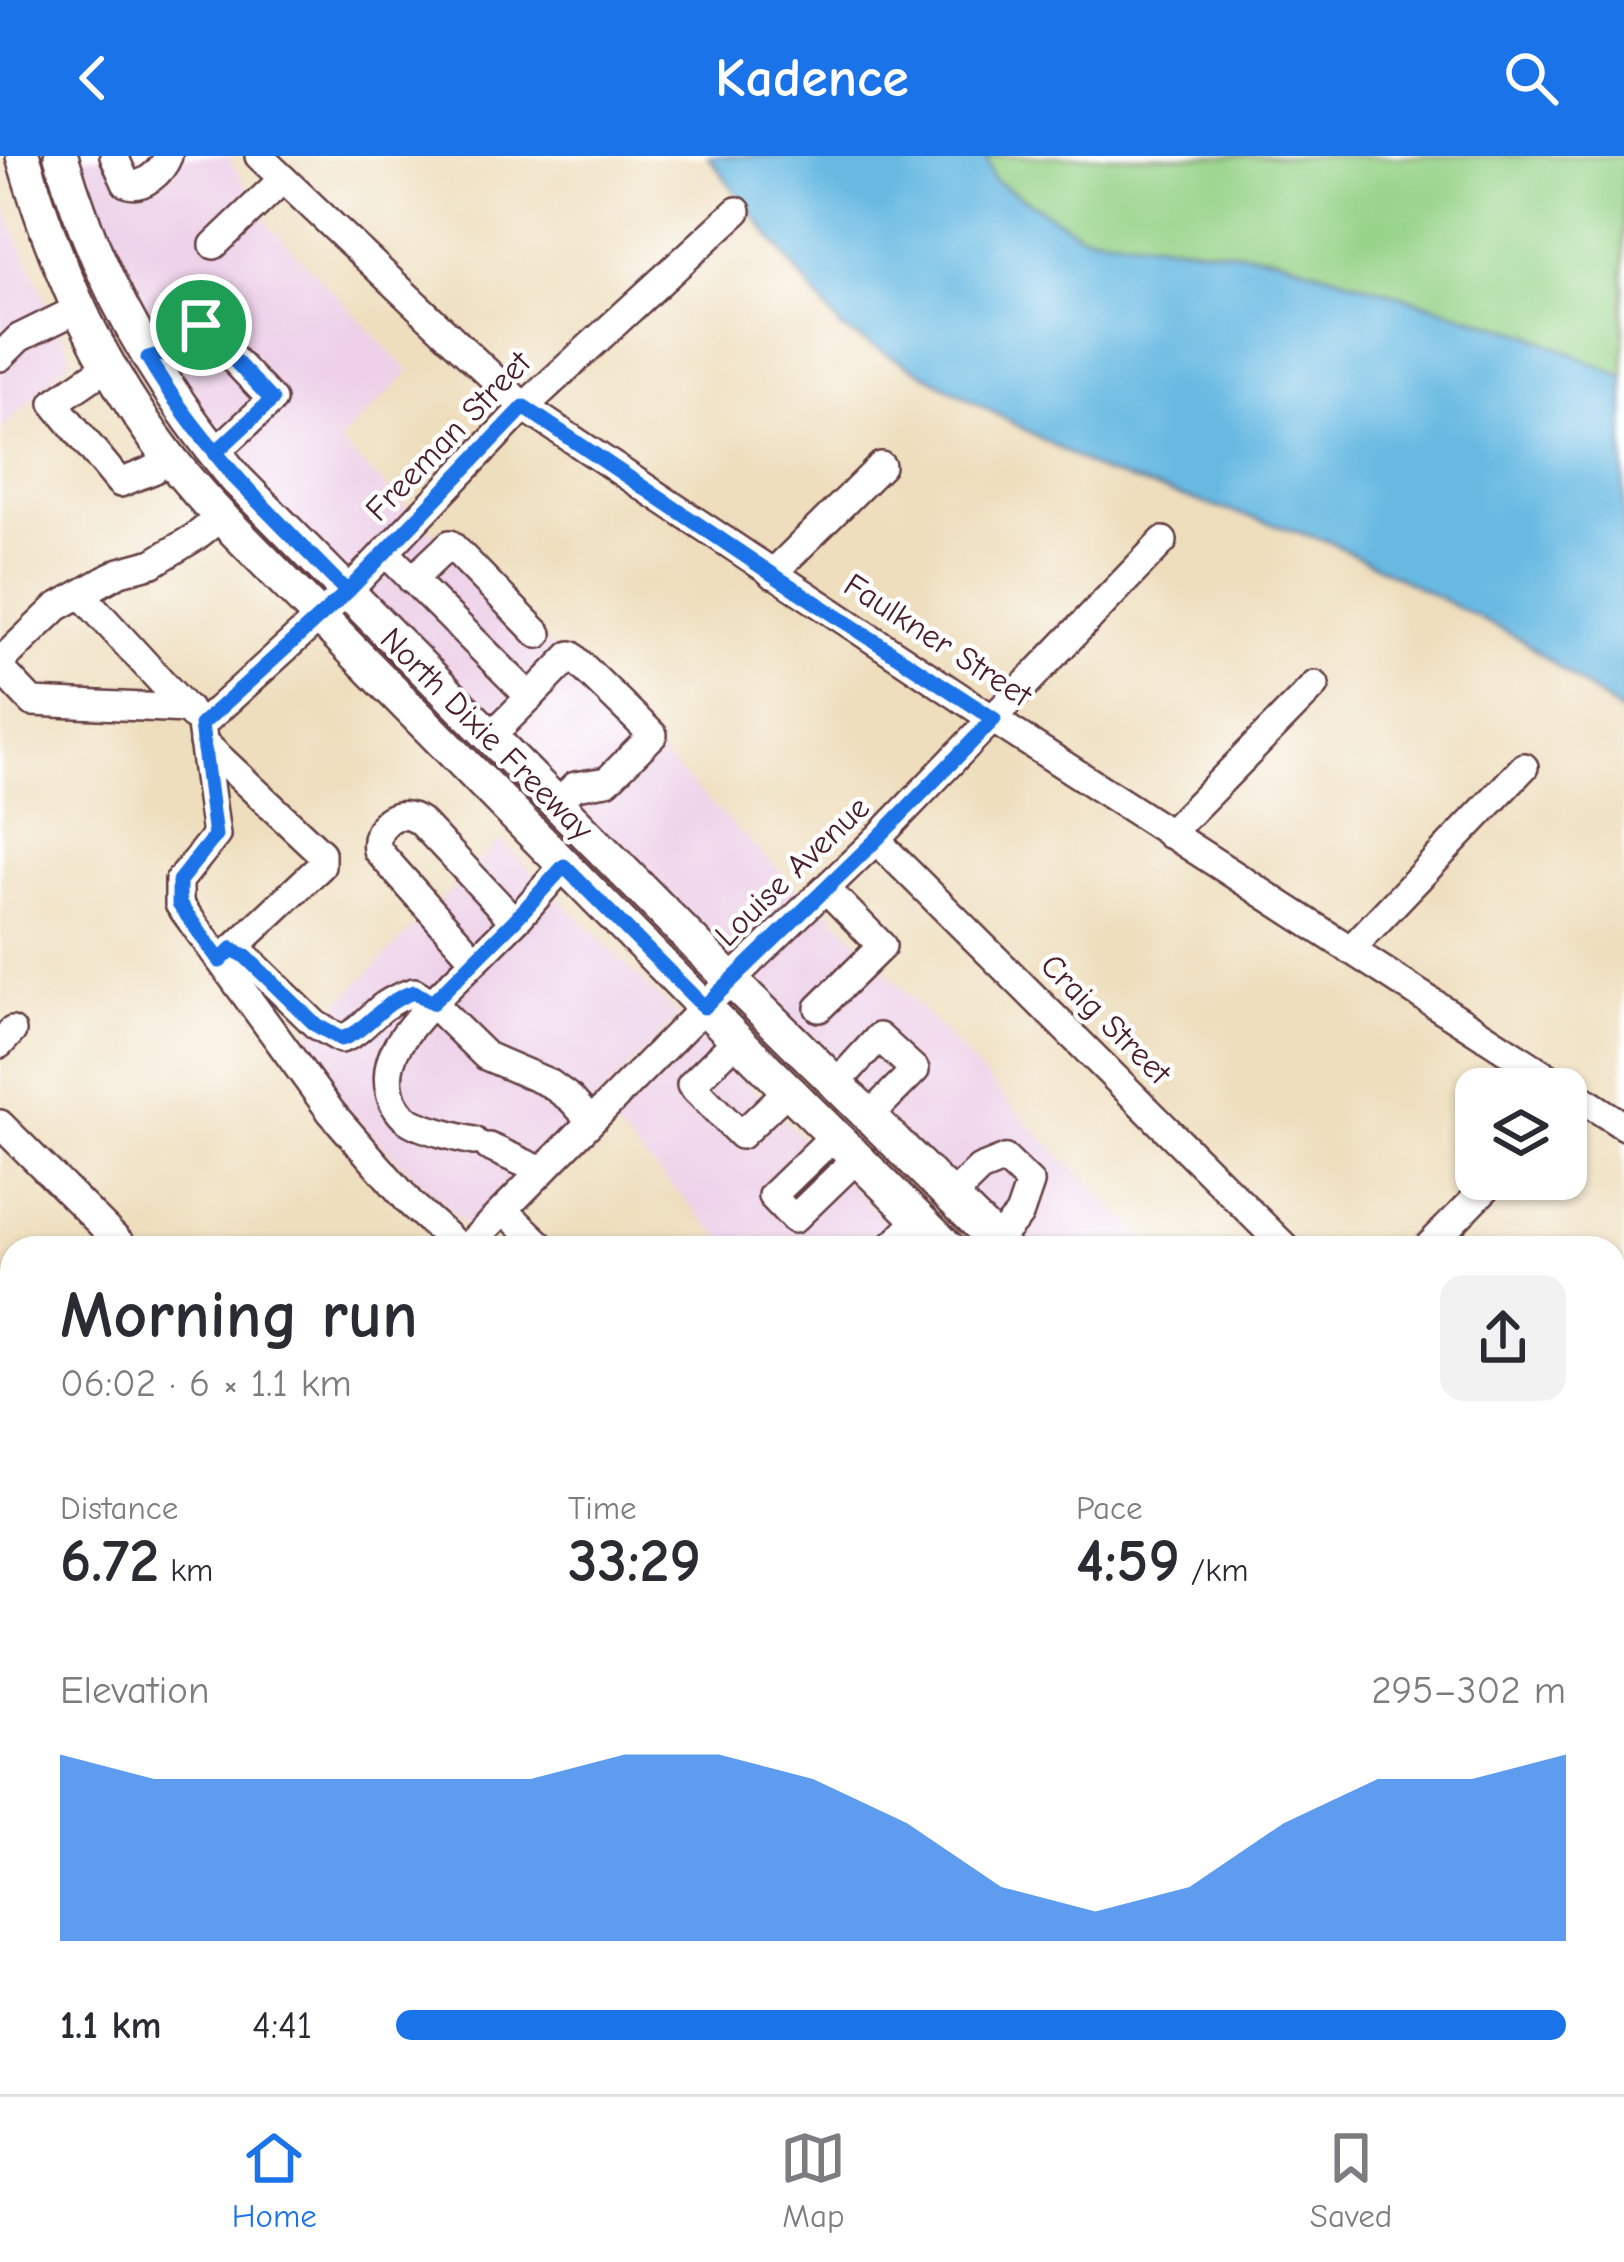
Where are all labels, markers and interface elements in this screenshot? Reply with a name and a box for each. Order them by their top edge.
icon: back [60,45,126,111]
icon: search [1498,45,1564,111]
text: Kadence [715,47,909,110]
pin [150,274,252,376]
icon: arrive [168,292,234,358]
street label: Freeman Street [358,342,539,529]
street label: Faulkner Street [837,565,1040,716]
street label: North Dixie Freeway [373,620,601,848]
street label: Louise Avenue [707,788,877,954]
street label: Craig Street [1033,946,1180,1093]
map controls [1455,1068,1587,1200]
button: layers [1455,1068,1587,1200]
button: share [1440,1275,1566,1401]
text: Morning run [60,1278,418,1354]
text: 06:02 · 6 × 1.1 km [60,1361,352,1406]
text: Distance [60,1489,178,1527]
text: Time [568,1489,637,1527]
text: Pace [1076,1489,1143,1527]
text: 6.72 [60,1527,159,1596]
text: 33:29 [568,1527,701,1596]
text: 4:59 [1076,1527,1180,1596]
text: km [159,1551,213,1589]
text: /km [1180,1551,1249,1589]
text: Elevation [60,1668,209,1713]
text: 295–302 m [1371,1668,1566,1713]
text: 1.1 km [60,2003,162,2048]
text: 4:41 [252,2003,312,2048]
tab: Home [232,2125,317,2235]
tab: Map [780,2125,846,2235]
tab: Saved [1310,2125,1392,2235]

